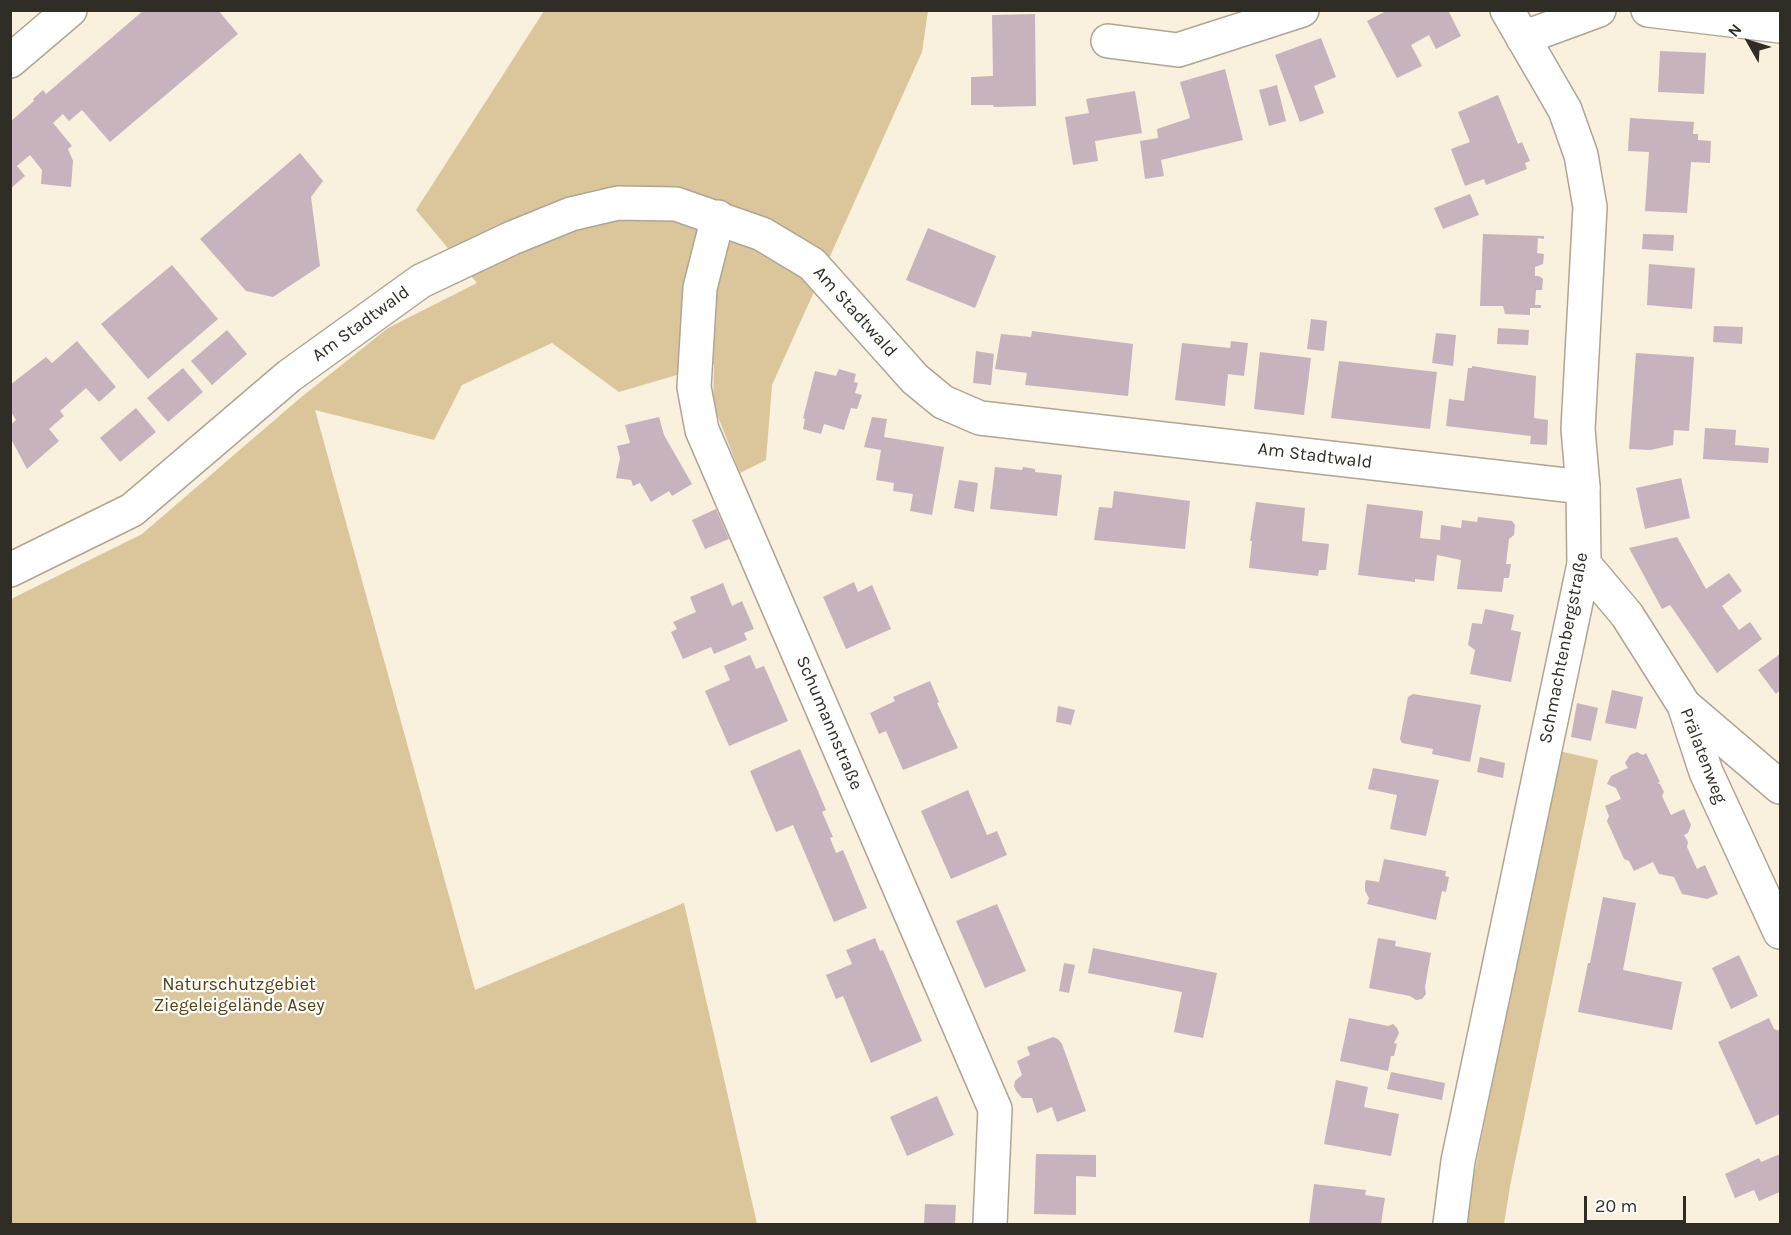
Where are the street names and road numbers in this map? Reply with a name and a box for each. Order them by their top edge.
street label: Am Stadtwald [808,262,902,362]
street label: Am Stadtwald [308,281,414,367]
street label: Am Stadtwald [1257,438,1373,474]
street label: Schmachtenbergstraße [1535,551,1593,745]
street label: Schumannstraße [791,653,867,793]
street label: Prälatenweg [1675,705,1731,807]

